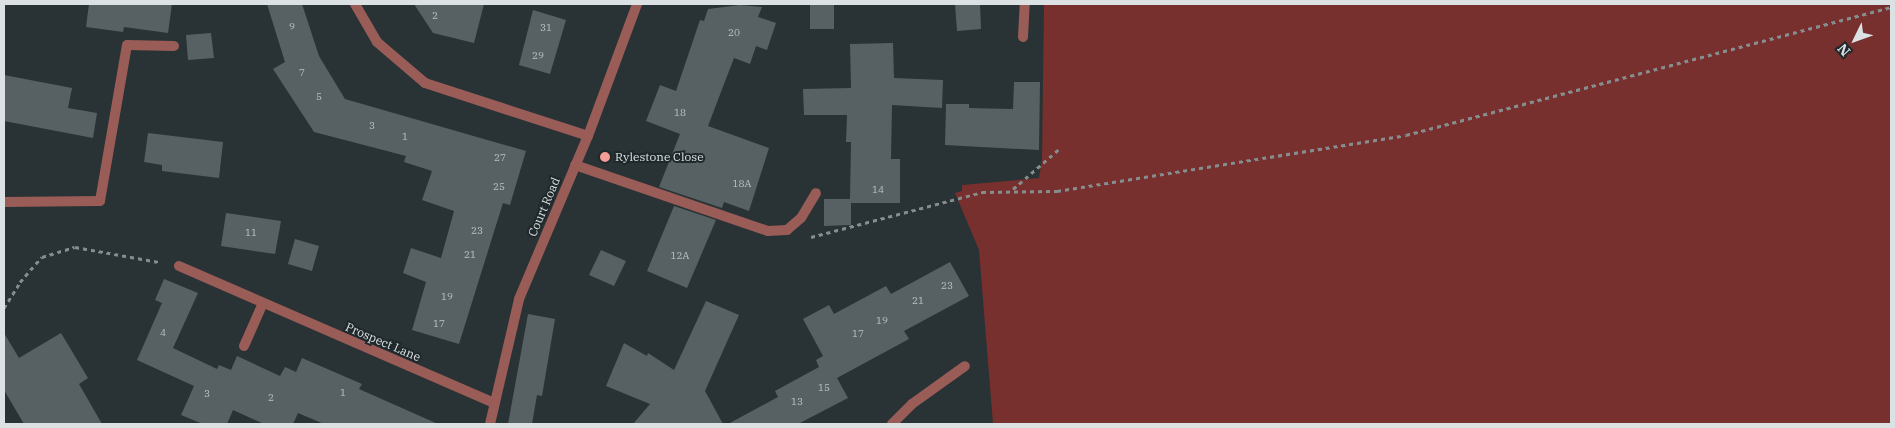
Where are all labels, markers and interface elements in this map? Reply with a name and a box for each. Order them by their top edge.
house number: 2 [432,10,438,22]
north arrow [1830,15,1880,65]
house number: 9 [289,21,295,33]
house number: 31 [540,22,552,34]
house number: 20 [728,27,740,39]
text: N [1833,40,1854,60]
house number: 29 [532,50,544,62]
house number: 7 [299,67,305,79]
house number: 5 [316,91,322,103]
house number: 18 [674,107,686,119]
house number: 3 [369,120,375,132]
house number: 1 [402,131,408,143]
place label: Rylestone Close [615,150,704,164]
marker: Rylestone Close [599,151,611,163]
house number: 27 [494,152,506,164]
street label: Court Road [525,175,563,239]
house number: 18A [733,178,751,190]
house number: 25 [493,181,505,193]
house number: 14 [872,184,884,196]
house number: 23 [471,225,483,237]
house number: 11 [245,227,257,239]
house number: 21 [464,249,476,261]
house number: 12A [671,250,689,262]
house number: 23 [941,280,953,292]
house number: 19 [441,291,453,303]
house number: 21 [912,295,924,307]
house number: 19 [876,315,888,327]
house number: 17 [433,318,445,330]
street label: Prospect Lane [343,320,423,364]
house number: 4 [160,327,166,339]
house number: 17 [852,328,864,340]
house number: 15 [818,382,830,394]
house number: 1 [340,387,346,399]
house number: 3 [204,388,210,400]
house number: 2 [268,392,274,404]
house number: 13 [791,396,803,408]

